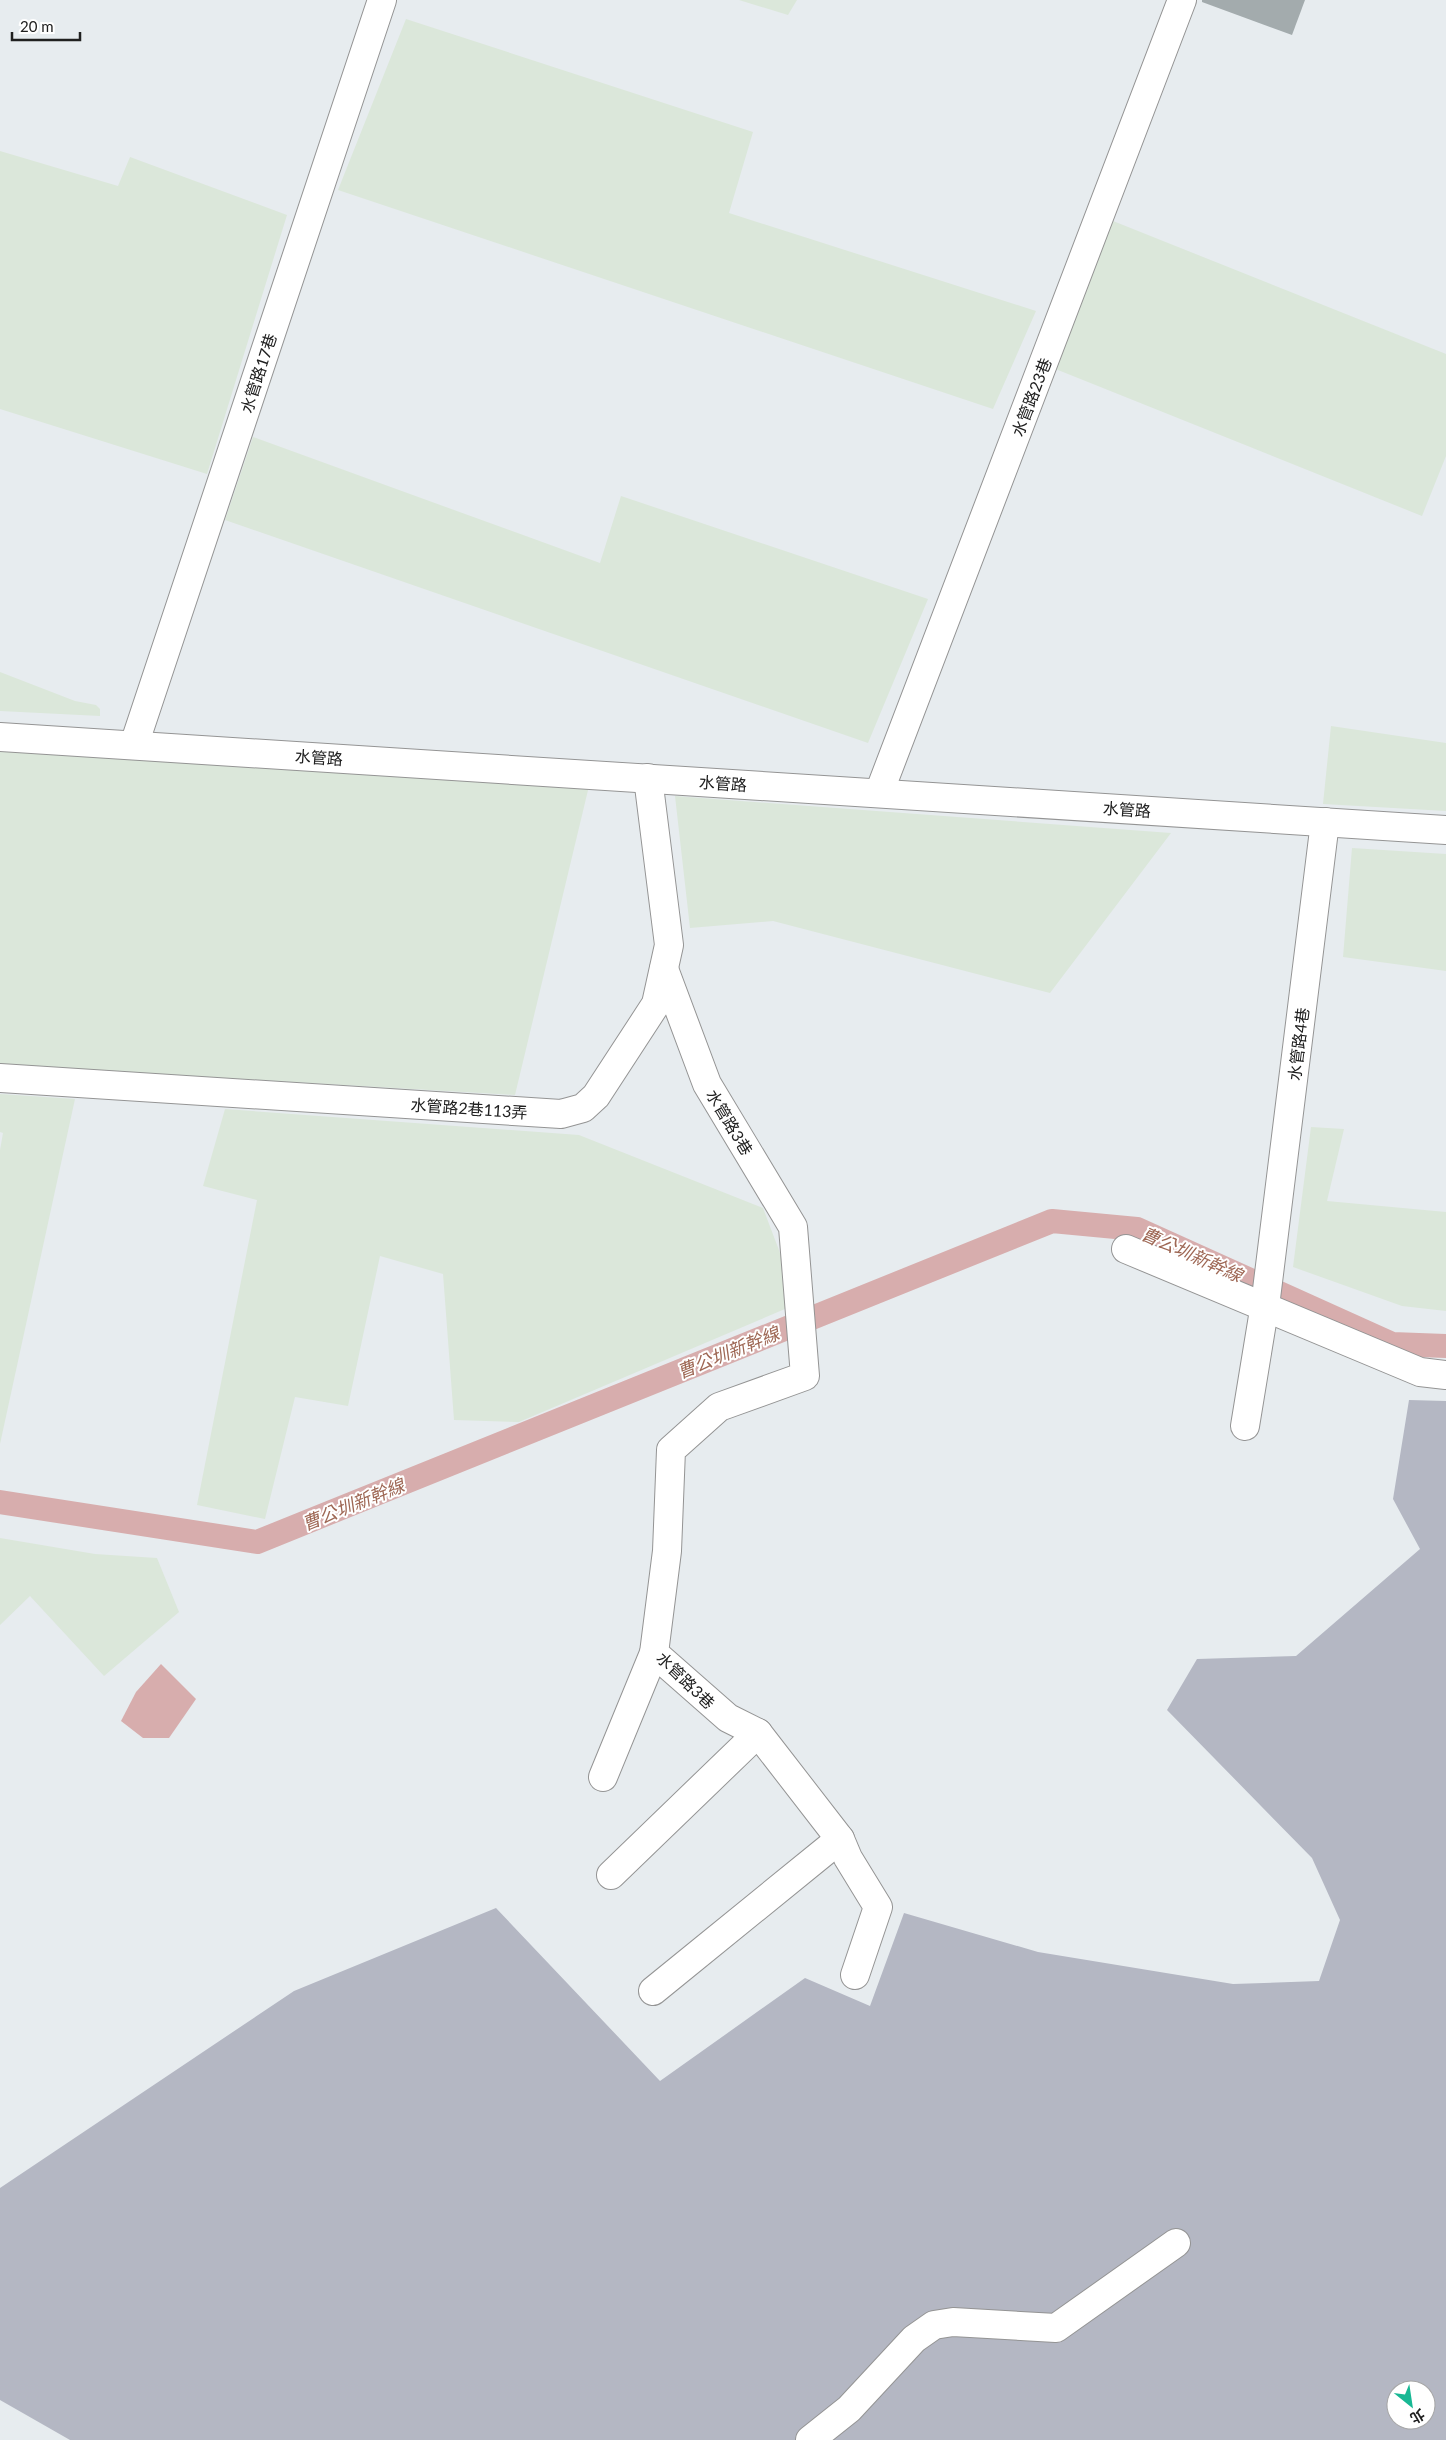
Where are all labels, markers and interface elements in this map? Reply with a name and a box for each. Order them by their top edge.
scale bar [12,10,80,42]
text: 20 m [20,17,54,35]
street label: 水管路17巷 [236,331,280,415]
street label: 水管路23巷 [1007,355,1055,439]
street label: 水管路 [294,746,344,768]
street label: 水管路 [698,772,748,794]
street label: 水管路 [1102,798,1152,820]
street label: 水管路4巷 [1284,1006,1312,1082]
street label: 水管路3巷 [703,1086,757,1158]
street label: 水管路2巷113弄 [410,1094,528,1122]
water label: 曹公圳新幹線 [1138,1222,1248,1287]
water label: 曹公圳新幹線 [674,1321,784,1382]
water label: 曹公圳新幹線 [299,1473,409,1534]
street label: 水管路3巷 [653,1648,719,1712]
north arrow [1386,2380,1436,2430]
text: 北 [1407,2406,1428,2428]

